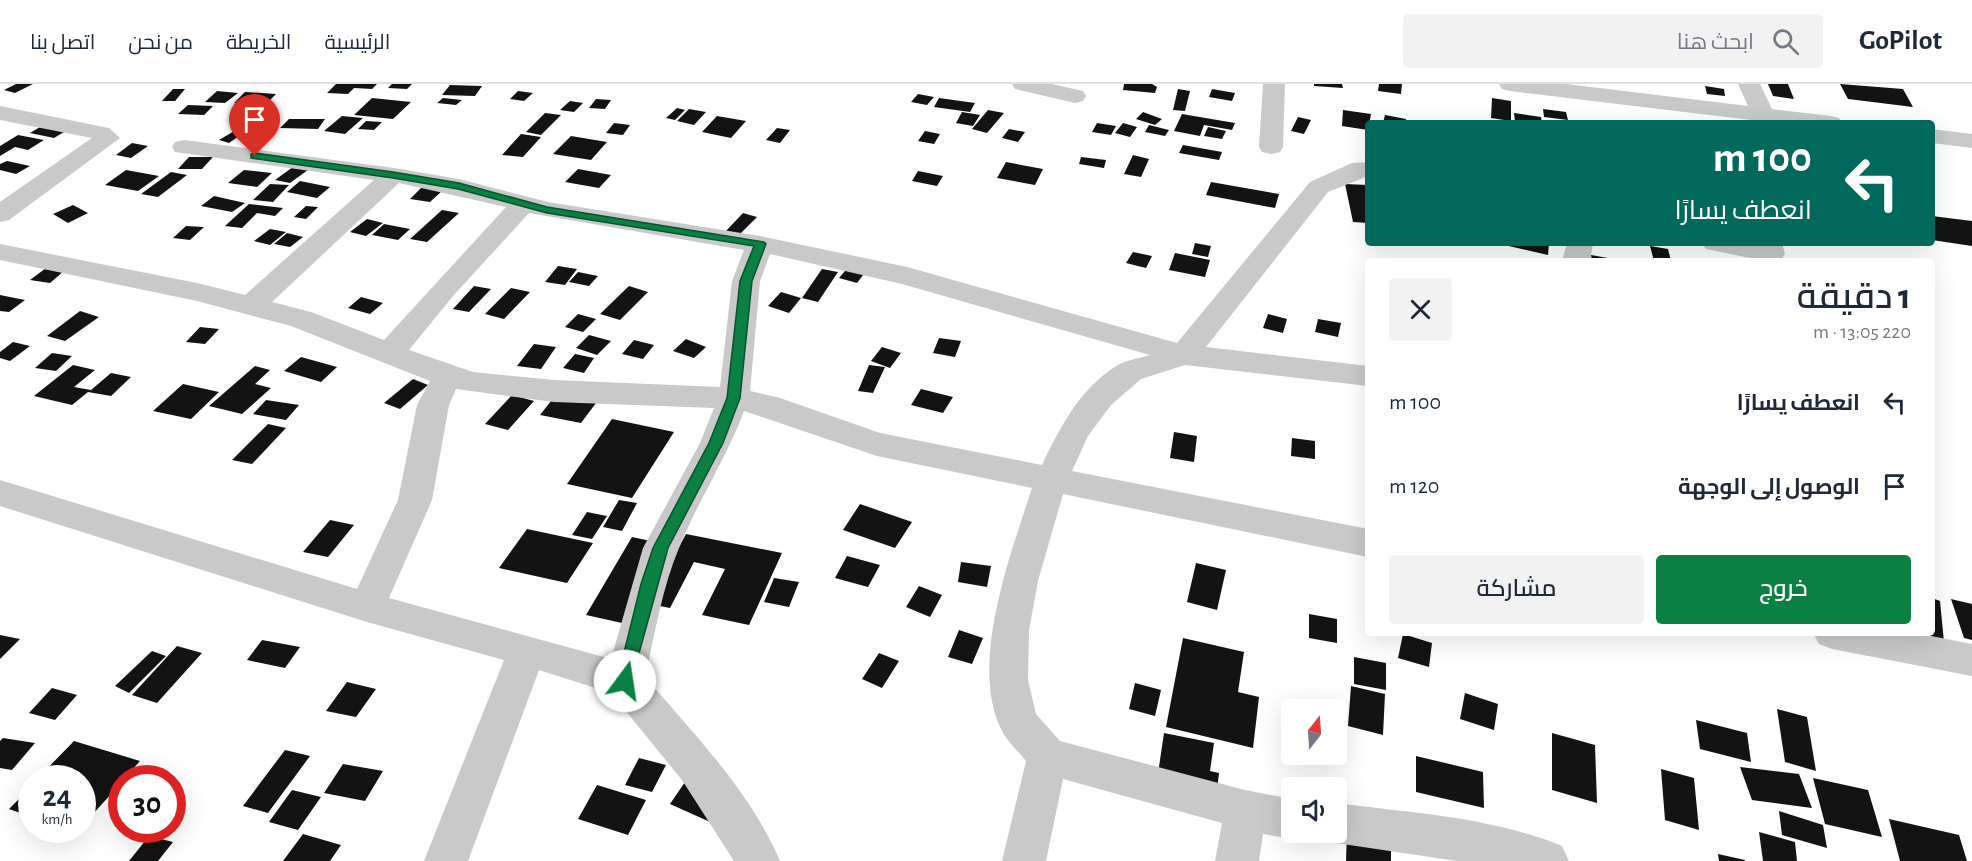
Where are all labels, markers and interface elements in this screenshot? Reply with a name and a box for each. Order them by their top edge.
search box [1403,14,1823,68]
icon: search [1769,25,1802,58]
text: GoPilot [1859,27,1942,55]
text: ابحث هنا [1677,31,1754,53]
text: اتصل بنا [30,32,95,53]
text: من نحن [128,32,193,53]
text: الخريطة [226,32,291,53]
text: الرئيسية [324,32,390,53]
pin [229,94,280,156]
icon: arrive [238,103,271,136]
text: 100 m [1713,137,1812,179]
icon: left [1833,144,1911,222]
text: انعطف يسارًا [1674,197,1812,224]
button: close [1389,278,1452,341]
text: 1 دقيقة [1797,279,1911,315]
text: 220 m · 13:05 [1813,322,1911,342]
icon: left [1878,386,1911,419]
text: 100 m [1389,391,1441,413]
text: انعطف يسارًا [1737,392,1860,414]
icon: arrive [1878,470,1911,503]
text: 120 m [1389,475,1439,497]
text: الوصول إلى الوجهة [1678,476,1860,498]
button: مشاركة [1389,555,1644,624]
button: خروج [1656,555,1911,624]
position arrow [593,649,657,713]
north arrow [1281,699,1347,765]
map controls [1281,699,1347,843]
speed limit sign: 30 [108,765,186,843]
button: sound [1281,777,1347,843]
text: 24 [42,782,72,812]
text: km/h [42,812,72,827]

